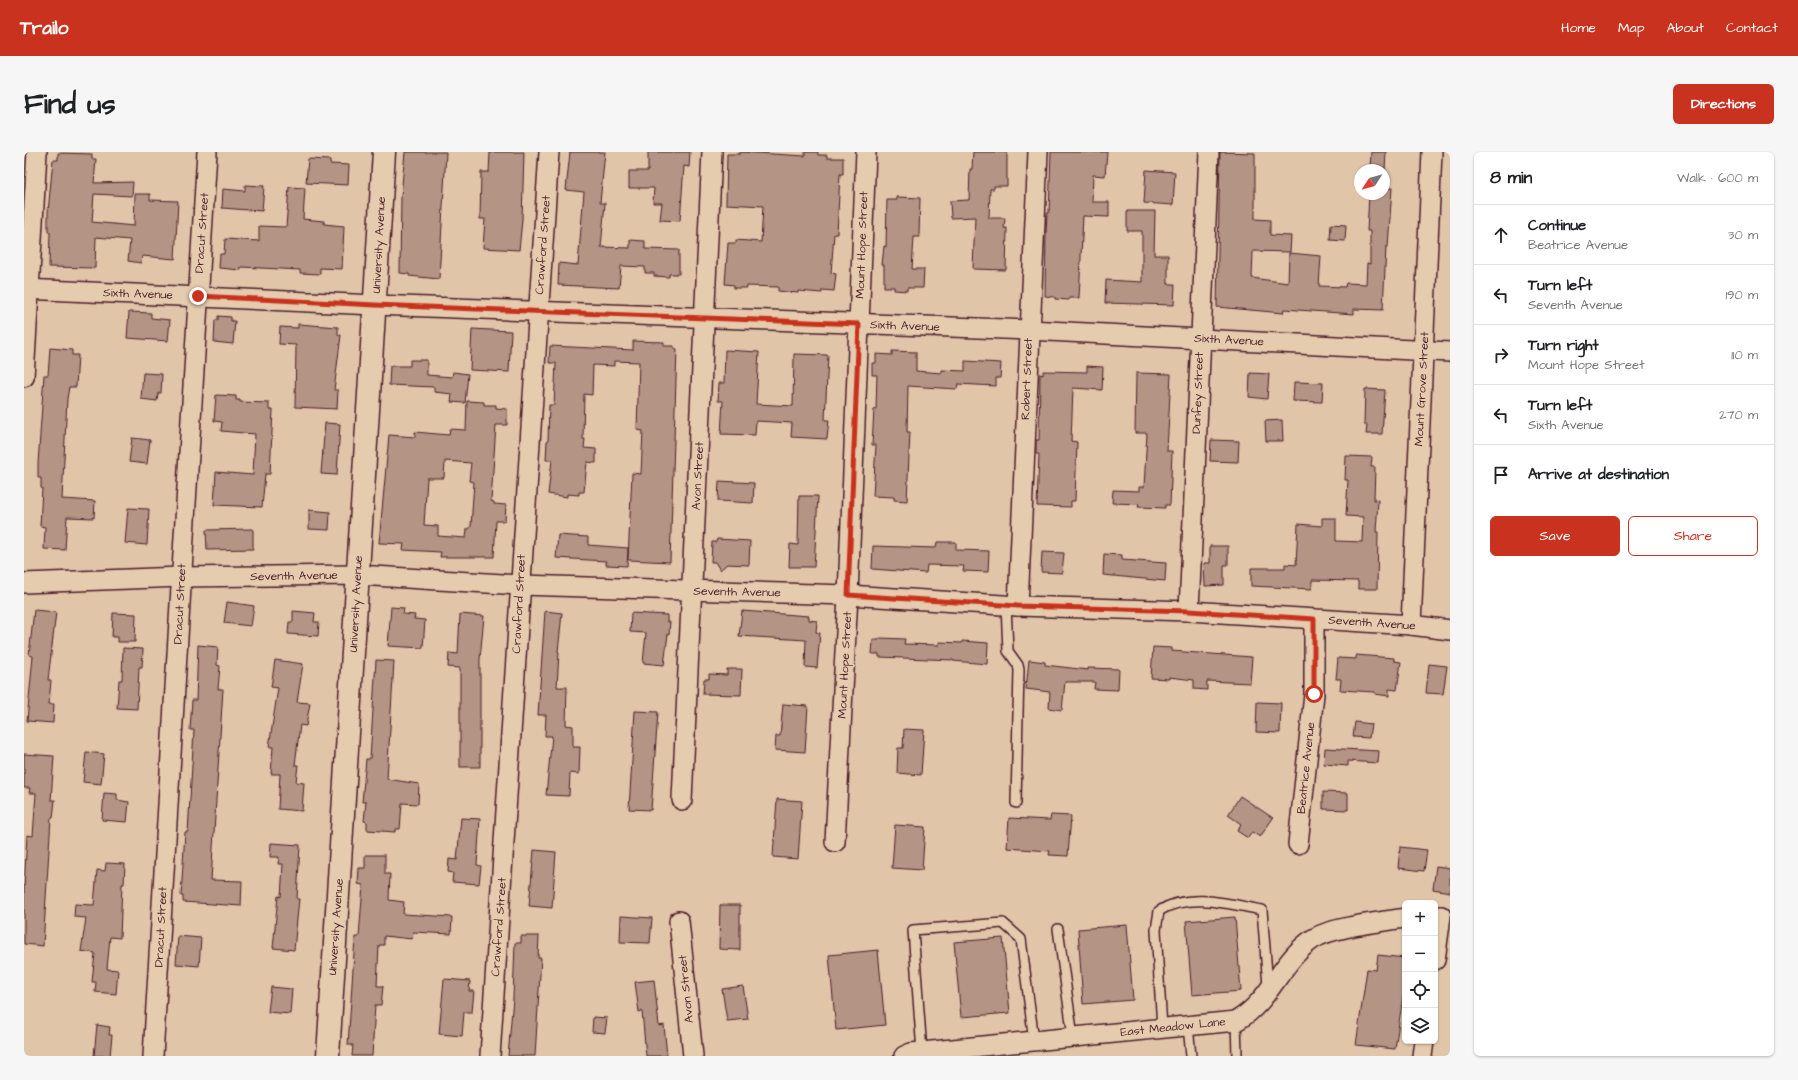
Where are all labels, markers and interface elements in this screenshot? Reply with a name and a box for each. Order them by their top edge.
text: Trailo [20,15,69,42]
text: Home [1561,18,1596,38]
text: Map [1618,18,1644,38]
text: About [1666,18,1704,38]
text: Contact [1726,18,1778,38]
button: Directions [1673,84,1774,124]
text: Find us [24,85,115,124]
north arrow [1354,164,1390,200]
text: 8 min [1490,166,1532,190]
text: Walk · 600 m [1677,169,1758,187]
street label: Mount Hope Street [852,191,872,299]
street label: Dracut Street [191,192,213,274]
street label: Crawford Street [531,195,555,295]
street label: University Avenue [368,196,391,294]
text: Continue [1528,215,1586,236]
icon: ahead [1490,224,1512,246]
text: 30 m [1728,226,1758,244]
text: Beatrice Avenue [1528,236,1628,254]
text: Turn left [1528,275,1592,296]
street label: Sixth Avenue [103,284,174,304]
icon: left [1490,284,1512,306]
text: 190 m [1725,286,1758,304]
route end [189,287,207,305]
text: Seventh Avenue [1528,296,1623,314]
street label: Sixth Avenue [870,316,941,336]
street label: Sixth Avenue [1194,330,1265,350]
street label: Mount Grove Street [1411,331,1433,447]
text: Turn right [1528,335,1599,356]
street label: Robert Street [1017,338,1037,420]
icon: right [1490,344,1512,366]
text: 110 m [1731,346,1758,364]
street label: Dunfey Street [1188,352,1209,434]
text: Mount Hope Street [1528,356,1644,374]
text: Turn left [1528,395,1592,416]
icon: left [1490,404,1512,426]
text: 270 m [1719,406,1758,424]
text: Sixth Avenue [1528,416,1604,434]
street label: Avon Street [688,441,708,511]
icon: arrive [1490,464,1512,486]
text: Arrive at destination [1528,464,1669,485]
button: Save [1490,516,1620,556]
button: Share [1628,516,1758,556]
street label: Crawford Street [508,554,530,654]
street label: University Avenue [345,555,368,653]
street label: Dracut Street [169,563,191,645]
street label: Seventh Avenue [250,567,338,585]
street label: Seventh Avenue [693,583,781,601]
street label: Mount Hope Street [834,611,856,719]
street label: Seventh Avenue [1328,611,1417,635]
route start [1305,685,1323,703]
street label: Beatrice Avenue [1293,721,1319,815]
street label: Crawford Street [487,877,511,977]
street label: University Avenue [324,878,349,976]
street label: Dracut Street [150,886,172,968]
map controls [1402,900,1438,1044]
button: + [1402,900,1438,936]
button: − [1402,936,1438,972]
street label: Avon Street [674,954,698,1024]
button: locate [1402,972,1438,1008]
button: layers [1402,1008,1438,1044]
street label: East Meadow Lane [1120,1013,1227,1041]

